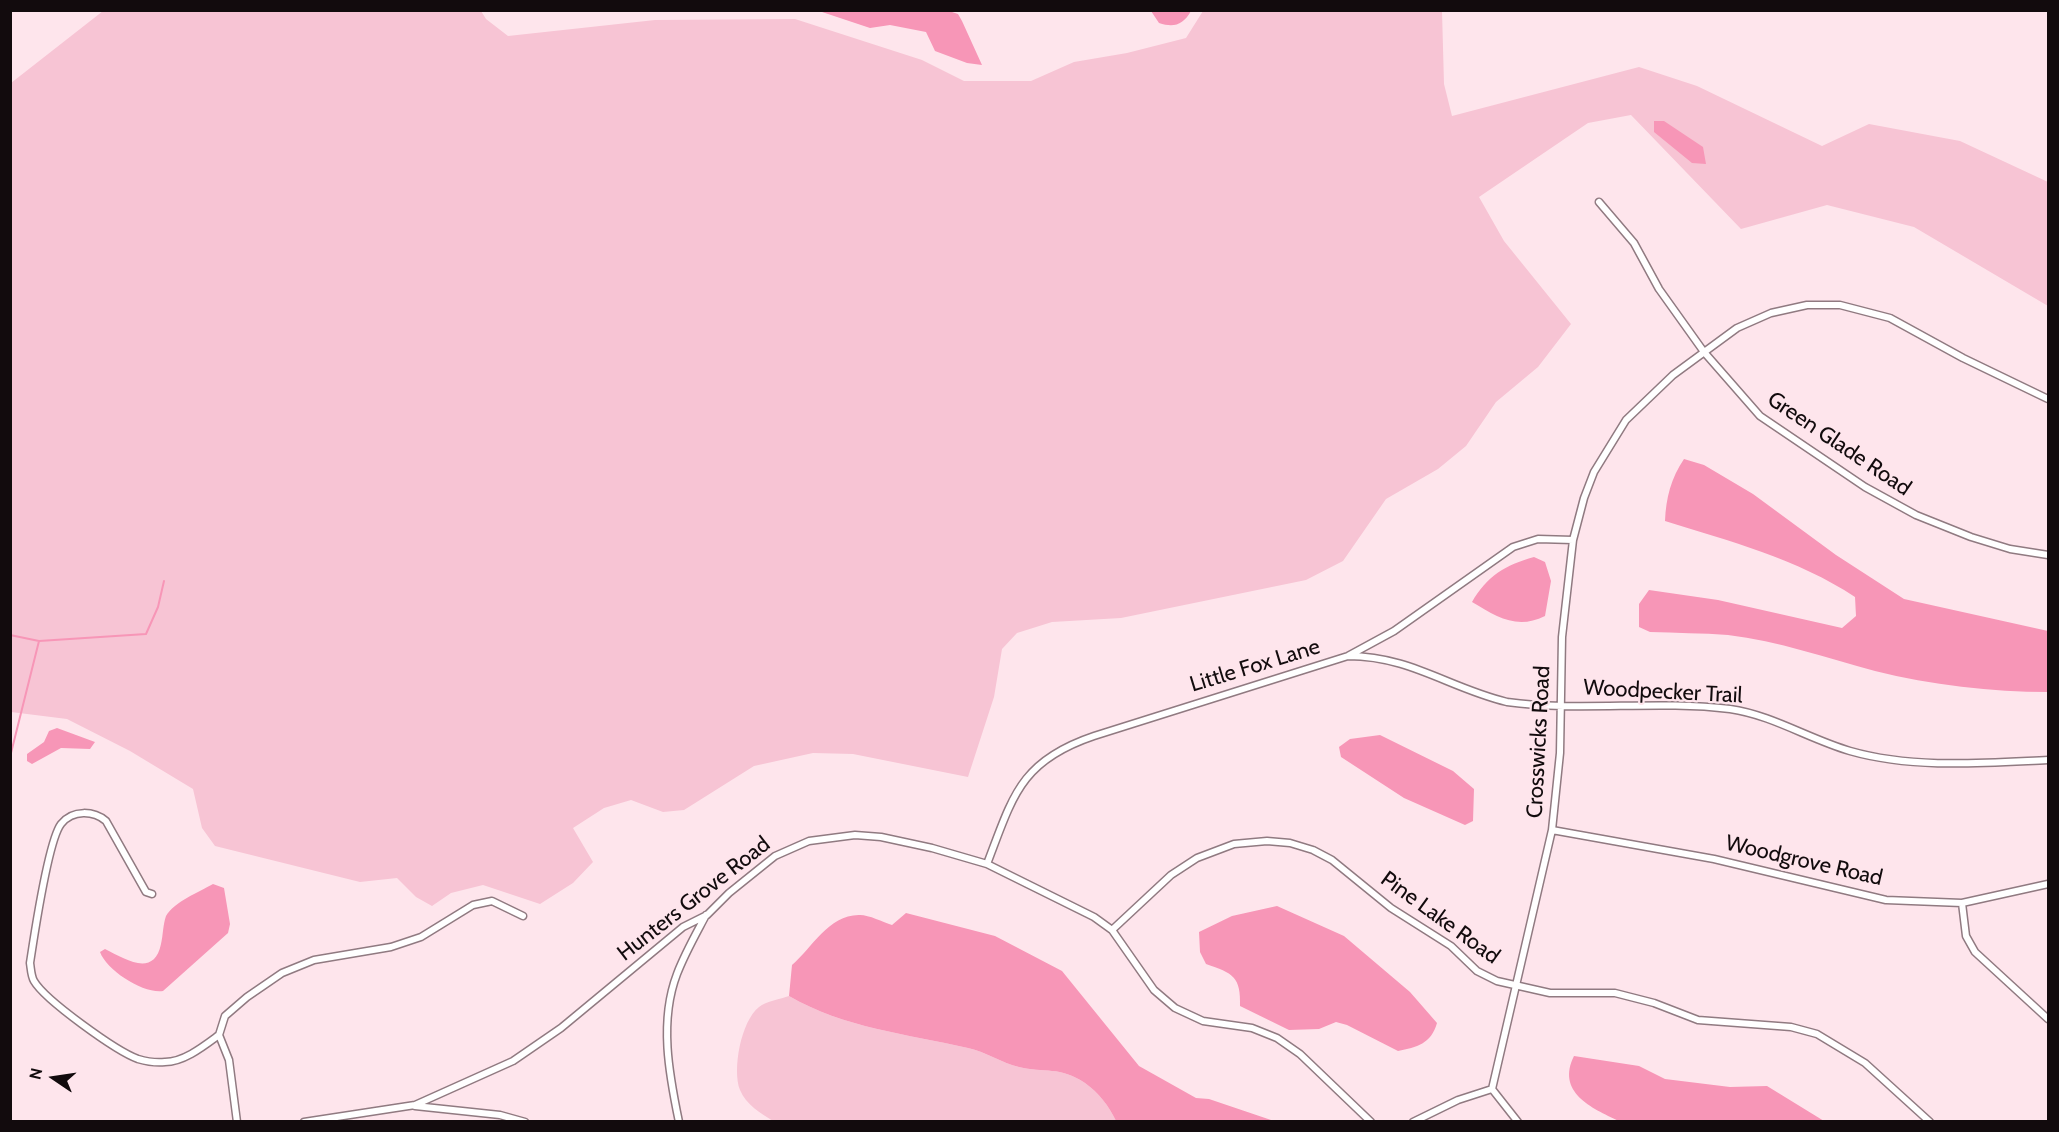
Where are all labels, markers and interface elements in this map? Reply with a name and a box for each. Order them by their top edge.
street label: Green Glade Road [1762,386,1916,502]
street label: Little Fox Lane [1187,634,1323,698]
street label: Crosswicks Road [1522,665,1556,819]
street label: Woodpecker Trail [1583,675,1743,709]
street label: Woodgrove Road [1723,830,1885,892]
street label: Hunters Grove Road [612,831,776,967]
street label: Pine Lake Road [1375,866,1505,970]
north arrow [24,1048,84,1108]
text: N [25,1066,47,1081]

